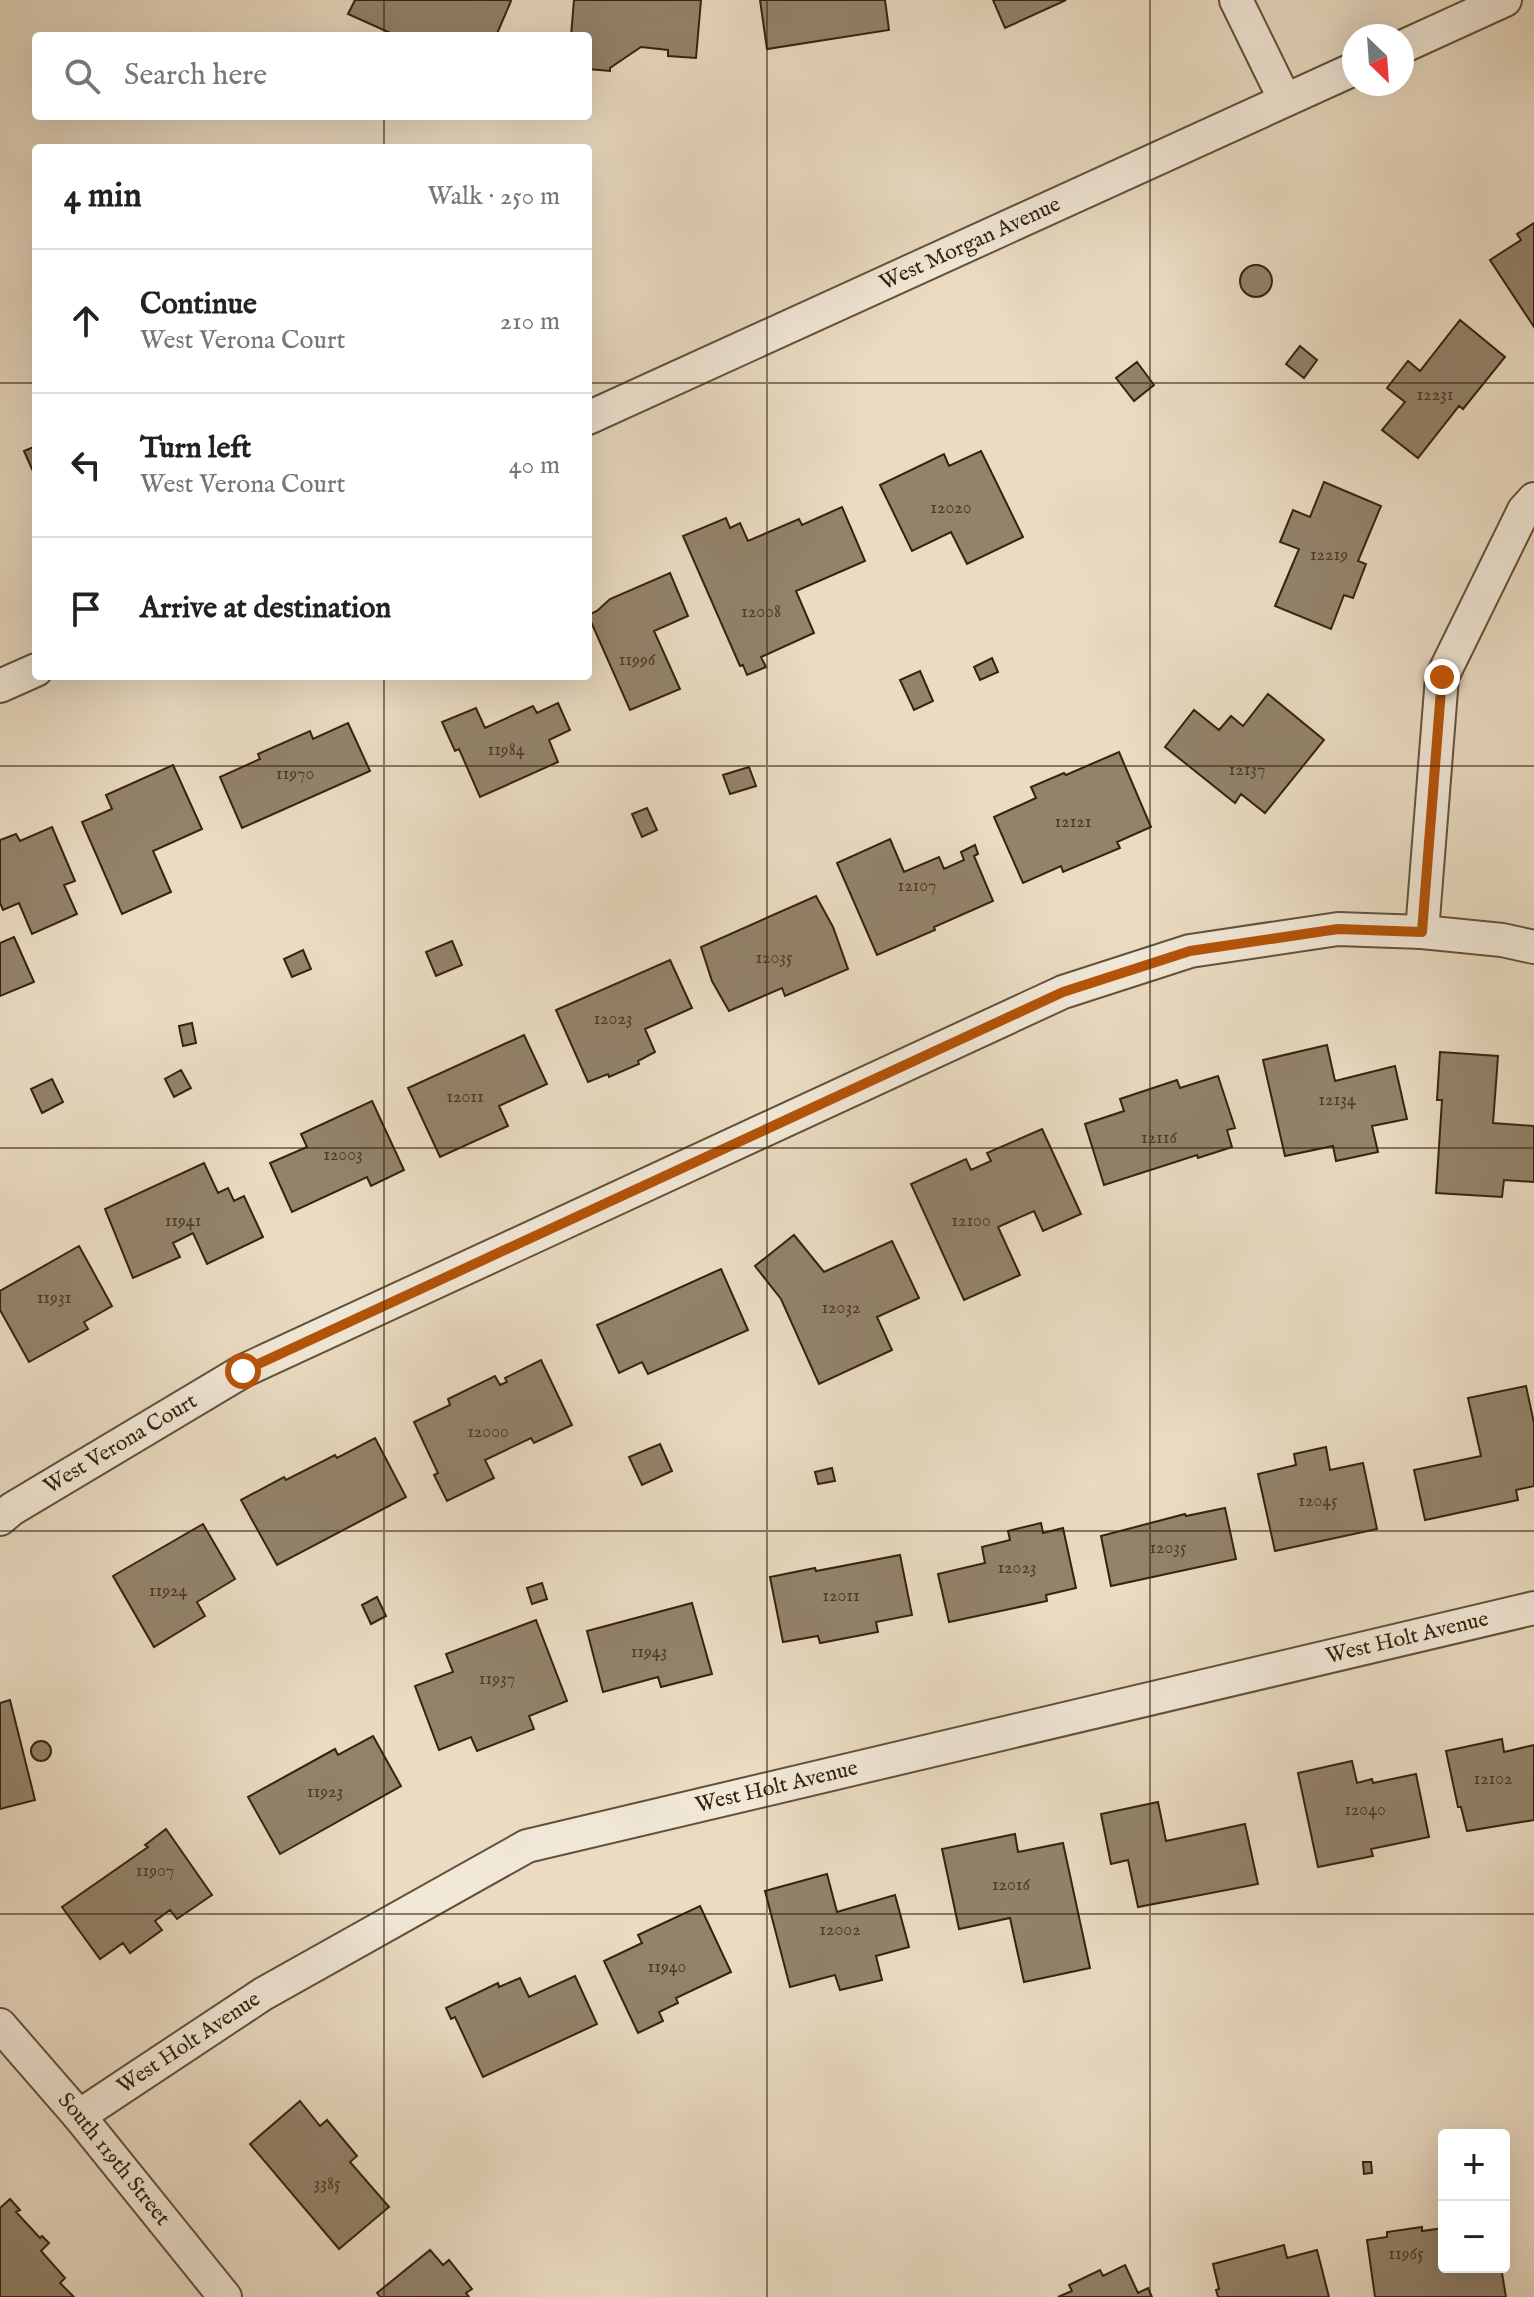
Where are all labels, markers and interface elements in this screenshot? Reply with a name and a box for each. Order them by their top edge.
north arrow [1342,24,1414,96]
search box [32,32,592,120]
icon: search [60,54,104,98]
text: Search here [124,57,267,95]
text: 4 min [64,175,142,218]
text: Walk · 250 m [427,180,560,213]
street label: West Morgan Avenue [875,191,1065,297]
text: Continue [140,286,257,324]
icon: ahead [64,299,108,343]
text: 210 m [500,305,560,338]
text: West Verona Court [140,324,345,357]
house number: 12231 [1416,384,1454,407]
text: Turn left [140,430,251,468]
icon: left [64,443,108,487]
text: 40 m [509,449,560,482]
text: West Verona Court [140,468,345,501]
house number: 12020 [930,497,972,520]
house number: 12219 [1310,544,1348,567]
icon: arrive [64,587,108,631]
text: Arrive at destination [140,590,391,628]
house number: 12008 [741,601,781,624]
house number: 11996 [619,649,656,672]
route end [1424,659,1460,695]
house number: 11984 [487,739,525,762]
house number: 12137 [1228,759,1266,782]
house number: 11970 [276,763,314,786]
house number: 12121 [1054,811,1092,834]
house number: 12107 [897,875,937,898]
house number: 12035 [755,947,793,970]
house number: 12023 [593,1008,633,1031]
house number: 12011 [446,1086,484,1109]
house number: 12134 [1318,1089,1356,1112]
house number: 12116 [1141,1127,1177,1150]
house number: 12003 [323,1144,363,1167]
house number: 11941 [165,1210,201,1233]
house number: 12100 [951,1210,991,1233]
house number: 11931 [37,1287,71,1310]
house number: 12032 [821,1297,861,1320]
route start [225,1353,261,1389]
street label: West Verona Court [39,1387,203,1501]
house number: 12000 [467,1421,509,1444]
house number: 12045 [1298,1490,1338,1513]
house number: 12035 [1149,1537,1187,1560]
house number: 12023 [997,1557,1037,1580]
house number: 11924 [149,1580,187,1603]
house number: 12011 [822,1585,860,1608]
street label: West Holt Avenue [1323,1605,1491,1671]
house number: 11943 [631,1641,667,1664]
house number: 11937 [479,1668,515,1691]
street label: West Holt Avenue [693,1754,861,1820]
house number: 12102 [1473,1768,1513,1791]
house number: 11923 [307,1781,343,1804]
house number: 12040 [1344,1799,1386,1822]
house number: 11907 [136,1860,174,1883]
house number: 12016 [992,1874,1030,1897]
house number: 12002 [819,1919,861,1942]
house number: 11940 [648,1956,686,1979]
street label: West Holt Avenue [112,1985,266,2101]
street label: South 119th Street [51,2087,176,2232]
map controls [1438,2129,1510,2273]
button: + [1438,2129,1510,2201]
house number: 3385 [313,2173,341,2196]
button: − [1438,2201,1510,2273]
house number: 11965 [1388,2243,1424,2266]

